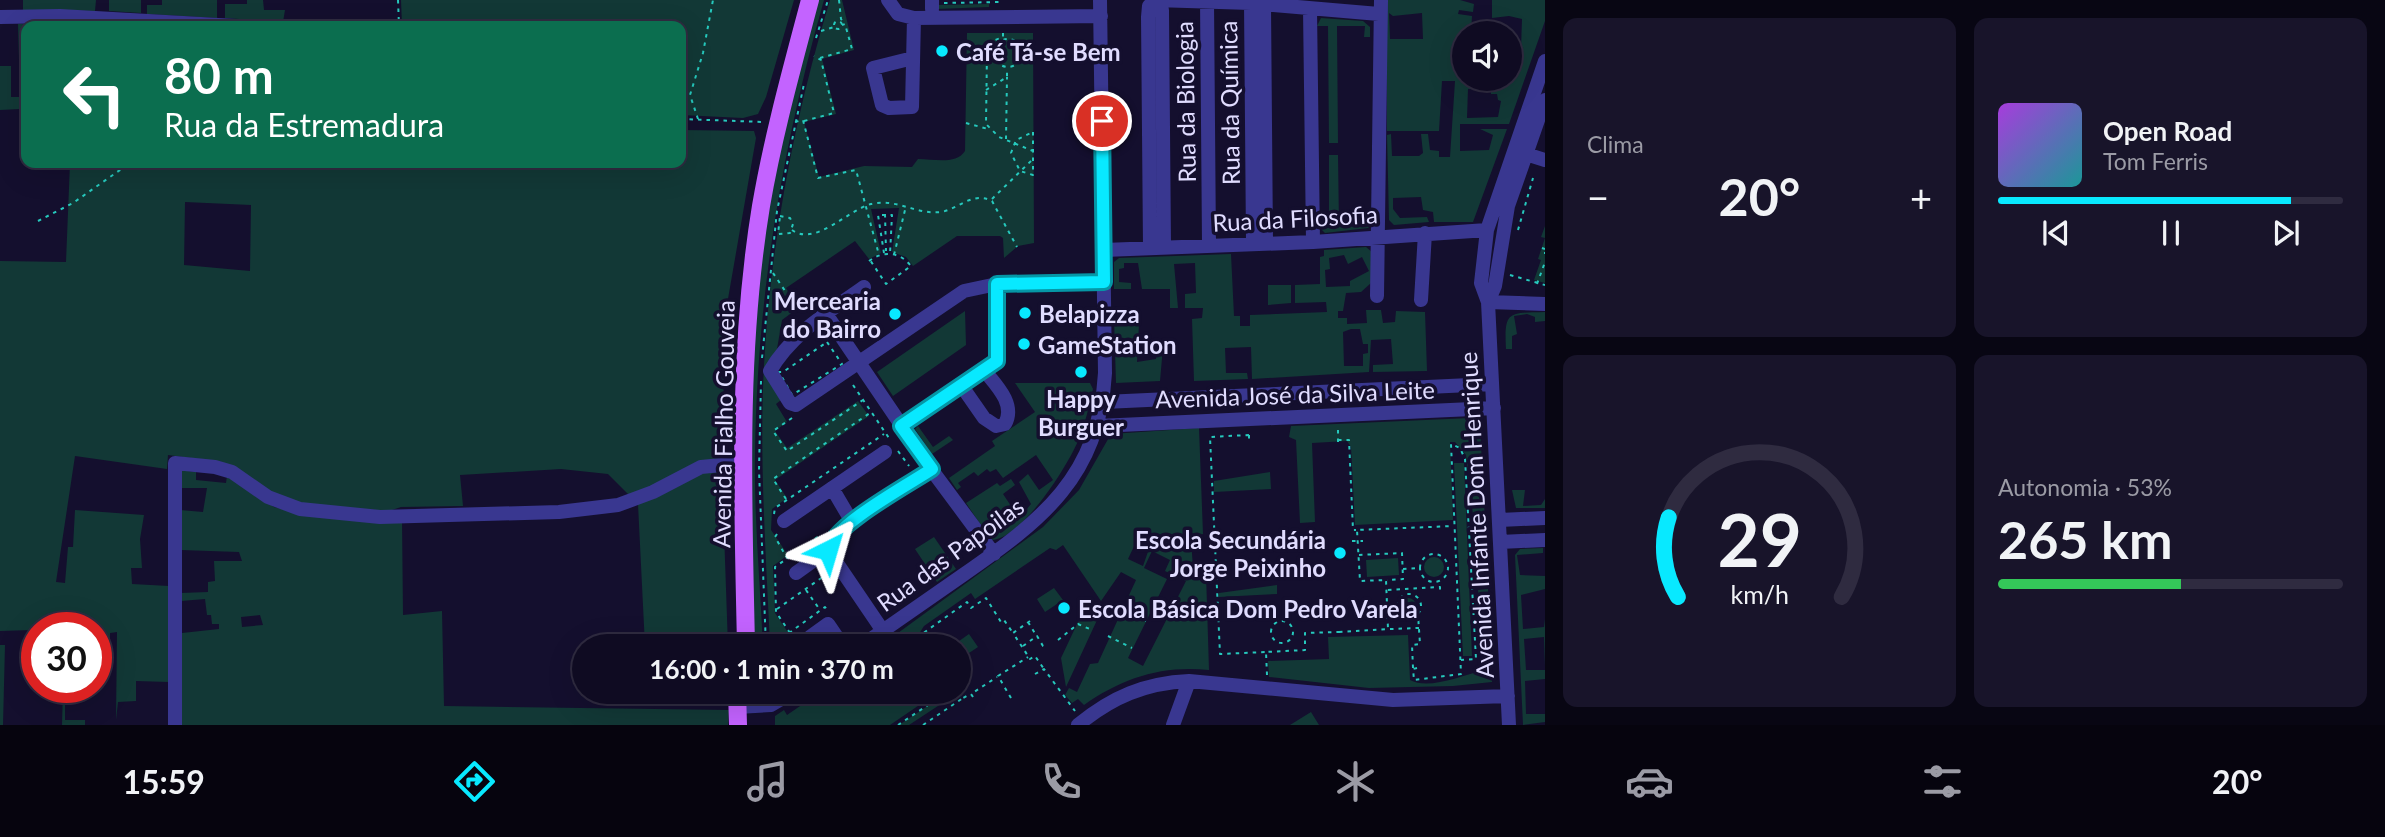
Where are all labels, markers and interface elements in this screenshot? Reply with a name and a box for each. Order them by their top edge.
street label: Rua da Química [1213,20,1245,186]
street label: Rua da Biologia [1169,21,1201,183]
map controls [1452,21,1522,91]
button: sound [1452,21,1522,91]
place label: Café Tá-se Bem [956,37,1121,66]
marker: Café Tá-se Bem [934,43,950,59]
text: 80 m [164,46,274,104]
icon: left [49,49,140,140]
pin [1072,91,1132,151]
icon: arrive [1083,102,1121,140]
text: Rua da Estremadura [164,105,444,144]
text: Open Road [2103,115,2232,147]
text: Clima [1587,130,1644,158]
text: Tom Ferris [2103,147,2208,175]
text: 20° [1719,165,1800,227]
text: − [1587,174,1609,220]
text: + [1910,174,1932,220]
street label: Rua da Filosofia [1212,199,1378,237]
icon: previous [2037,214,2075,252]
icon: pause [2152,214,2190,252]
icon: next [2267,214,2305,252]
place label: Mercearia do Bairro [774,286,881,343]
place label: Belapizza [1039,299,1140,328]
street label: Avenida Fialho Gouveia [706,300,740,548]
marker: Belapizza [1017,305,1033,321]
marker: Mercearia do Bairro [887,306,903,322]
place label: GameStation [1038,330,1177,359]
marker: GameStation [1016,336,1032,352]
street label: Avenida Infante Dom Henrique [1453,351,1499,679]
marker: Happy Burguer [1073,364,1089,380]
street label: Avenida José da Silva Leite [1155,375,1435,413]
place label: Happy Burguer [1038,384,1124,441]
text: Autonomia · 53% [1998,473,2172,501]
street label: Rua das Papoilas [871,491,1029,617]
text: 29 [1717,495,1802,583]
text: 265 km [1998,508,2172,570]
position arrow [791,513,865,587]
place label: Escola Secundária Jorge Peixinho [1135,525,1326,582]
marker: Escola Secundária Jorge Peixinho [1332,545,1348,561]
text: km/h [1730,579,1789,609]
place label: Escola Básica Dom Pedro Varela [1078,594,1418,623]
marker: Escola Básica Dom Pedro Varela [1056,600,1072,616]
speed limit sign: 30 [21,612,112,703]
text: 16:00 · 1 min · 370 m [649,653,894,685]
icon: directions [450,757,499,806]
icon: music [743,757,792,806]
icon: phone [1037,757,1086,806]
icon: climate [1331,757,1380,806]
icon: car [1625,757,1674,806]
icon: filters [1918,757,1967,806]
text: 15:59 [122,762,205,801]
text: 20° [2212,762,2263,801]

